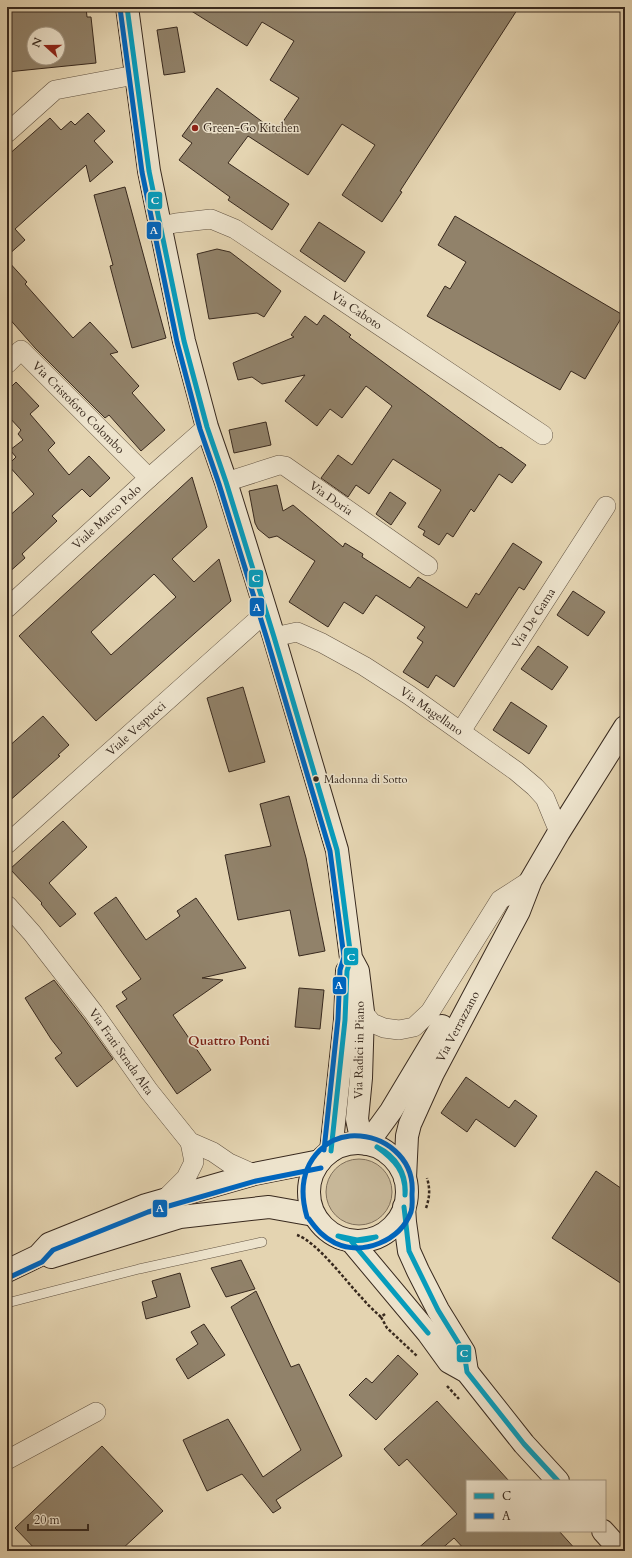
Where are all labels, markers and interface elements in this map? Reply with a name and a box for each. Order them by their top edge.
north arrow [26,26,66,66]
text: N [28,35,46,50]
place label: Green-Go Kitchen [203,120,300,136]
marker: Green-Go Kitchen [190,123,200,133]
line badge: C [147,191,163,210]
text: C [151,193,160,208]
line badge: A [146,221,162,240]
text: A [150,223,159,238]
street label: Via Caboto [328,288,386,334]
street label: Via Cristoforo Colombo [29,358,128,457]
street label: Via Doria [306,477,357,520]
street label: Viale Marco Polo [69,481,145,553]
line badge: C [248,569,264,588]
text: C [252,571,261,586]
street label: Via De Gama [508,584,559,652]
line badge: A [249,597,265,617]
text: A [253,600,262,615]
street label: Via Magellano [397,683,467,739]
street label: Viale Vespucci [103,697,170,759]
place label: Madonna di Sotto [324,772,407,787]
marker: Madonna di Sotto [311,774,321,784]
line badge: C [343,947,359,966]
text: C [347,950,356,965]
line badge: A [332,976,347,995]
text: A [335,978,344,993]
street label: Via Verrazzano [432,988,483,1065]
street label: Via Radici in Piano [350,1000,368,1099]
street label: Via Frati Strada Alta [85,1005,158,1099]
district label: Quattro Ponti [188,1032,270,1050]
line badge: A [152,1199,168,1218]
text: A [156,1201,165,1216]
line badge: C [456,1344,472,1363]
text: C [460,1346,469,1361]
legend [466,1480,606,1532]
text: C [502,1488,511,1504]
scale bar [28,1506,88,1532]
text: A [502,1508,511,1524]
text: 20 m [34,1512,61,1528]

